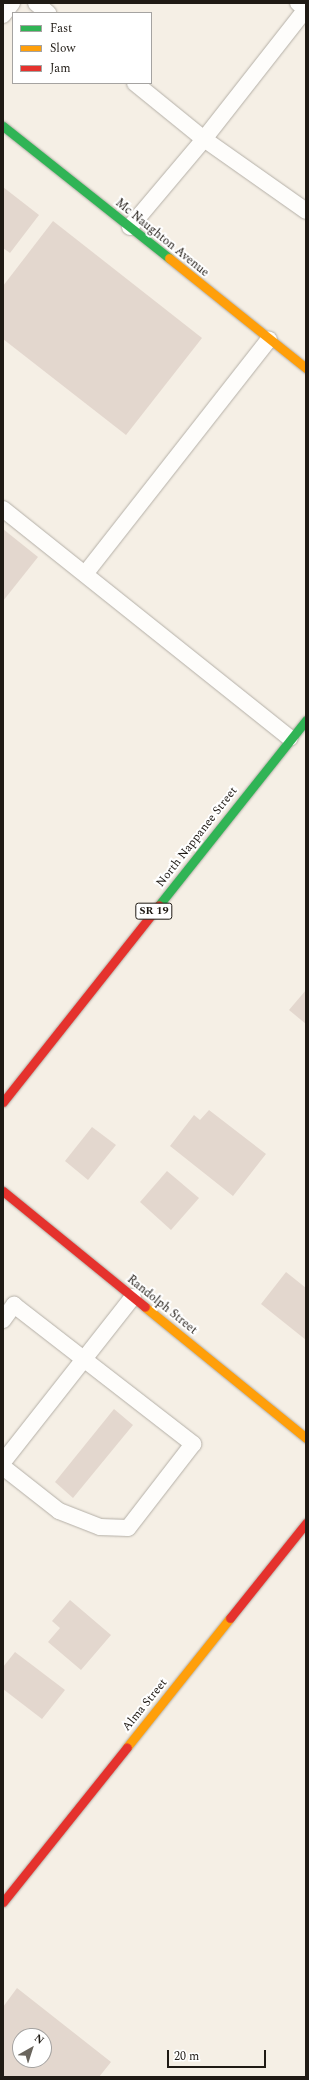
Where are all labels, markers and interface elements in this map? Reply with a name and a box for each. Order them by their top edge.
legend [12,12,152,84]
text: Fast [50,19,72,38]
text: Slow [50,39,75,58]
text: Jam [50,59,71,78]
street label: Mc Naughton Avenue [112,196,212,280]
street label: North Nappanee Street [153,784,241,890]
road number: SR 19 [135,902,173,920]
street label: Randolph Street [124,1272,200,1338]
street label: Alma Street [120,1676,170,1734]
north arrow [12,2028,52,2068]
text: N [30,2030,48,2048]
scale bar [169,2042,268,2068]
text: 20 m [174,2047,199,2066]

